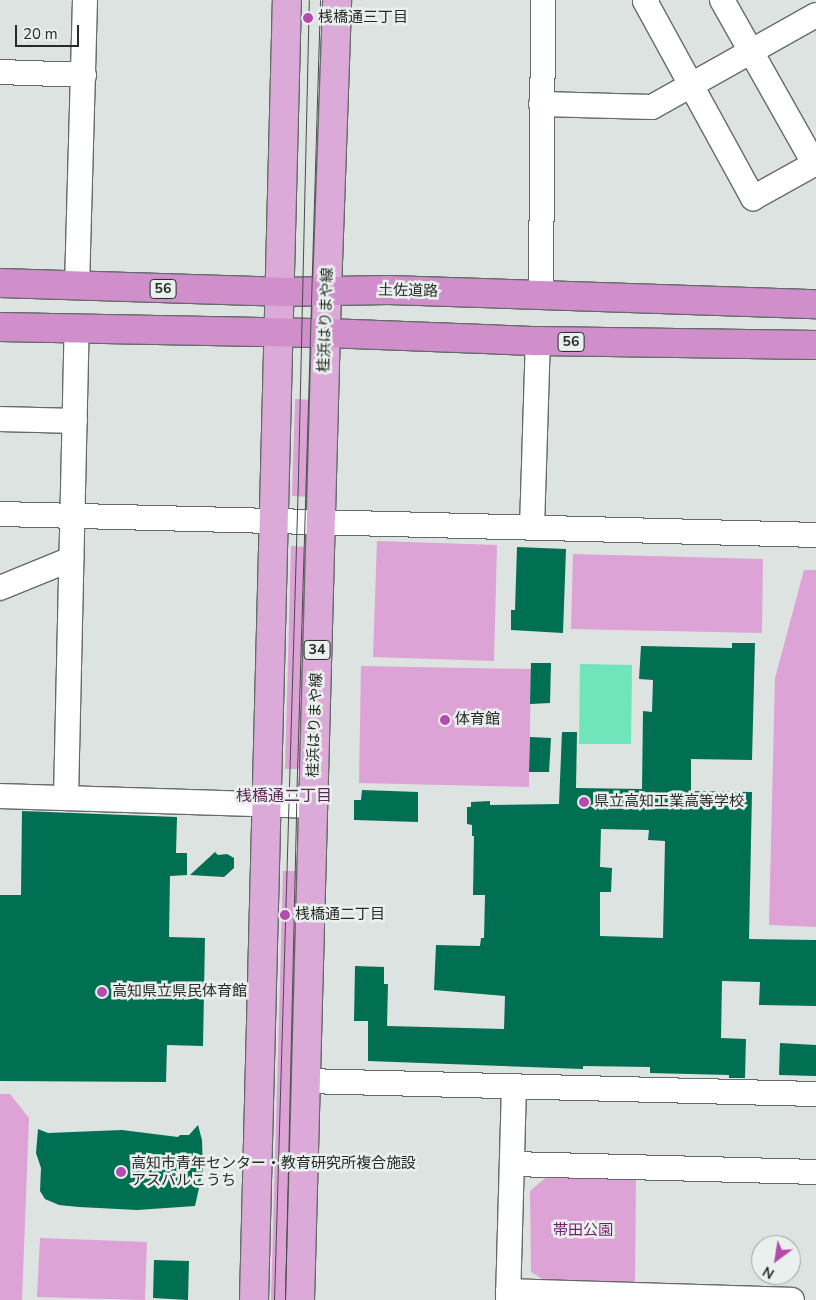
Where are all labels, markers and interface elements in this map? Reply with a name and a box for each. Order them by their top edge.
place label: 桟橋通三丁目 [318,9,408,27]
marker: 桟橋通三丁目 [302,12,314,24]
scale bar [18,15,81,47]
text: 20 m [23,24,58,44]
street label: 桂浜はりまや線 [315,267,337,373]
road number: 56 [149,278,177,300]
street label: 土佐道路 [378,281,438,301]
road number: 56 [557,331,585,354]
road number: 34 [303,638,331,662]
street label: 桂浜はりまや線 [304,672,326,778]
place label: 体育館 [455,711,500,729]
marker: 体育館 [439,714,451,726]
district label: 桟橋通二丁目 [236,786,332,806]
place label: 県立高知工業高等学校 [594,793,744,811]
marker: 県立高知工業高等学校 [578,796,590,808]
place label: 桟橋通二丁目 [295,906,385,924]
marker: 桟橋通二丁目 [279,909,291,921]
place label: 高知県立県民体育館 [112,983,247,1001]
marker: 高知県立県民体育館 [96,986,108,998]
place label: 高知市青年センター・教育研究所複合施設 アスパルこうち [131,1154,416,1189]
marker: 高知市青年センター・教育研究所複合施設 アスパルこうち [115,1166,127,1178]
park label: 帯田公園 [553,1222,613,1240]
north arrow [751,1235,801,1285]
text: N [759,1262,778,1283]

